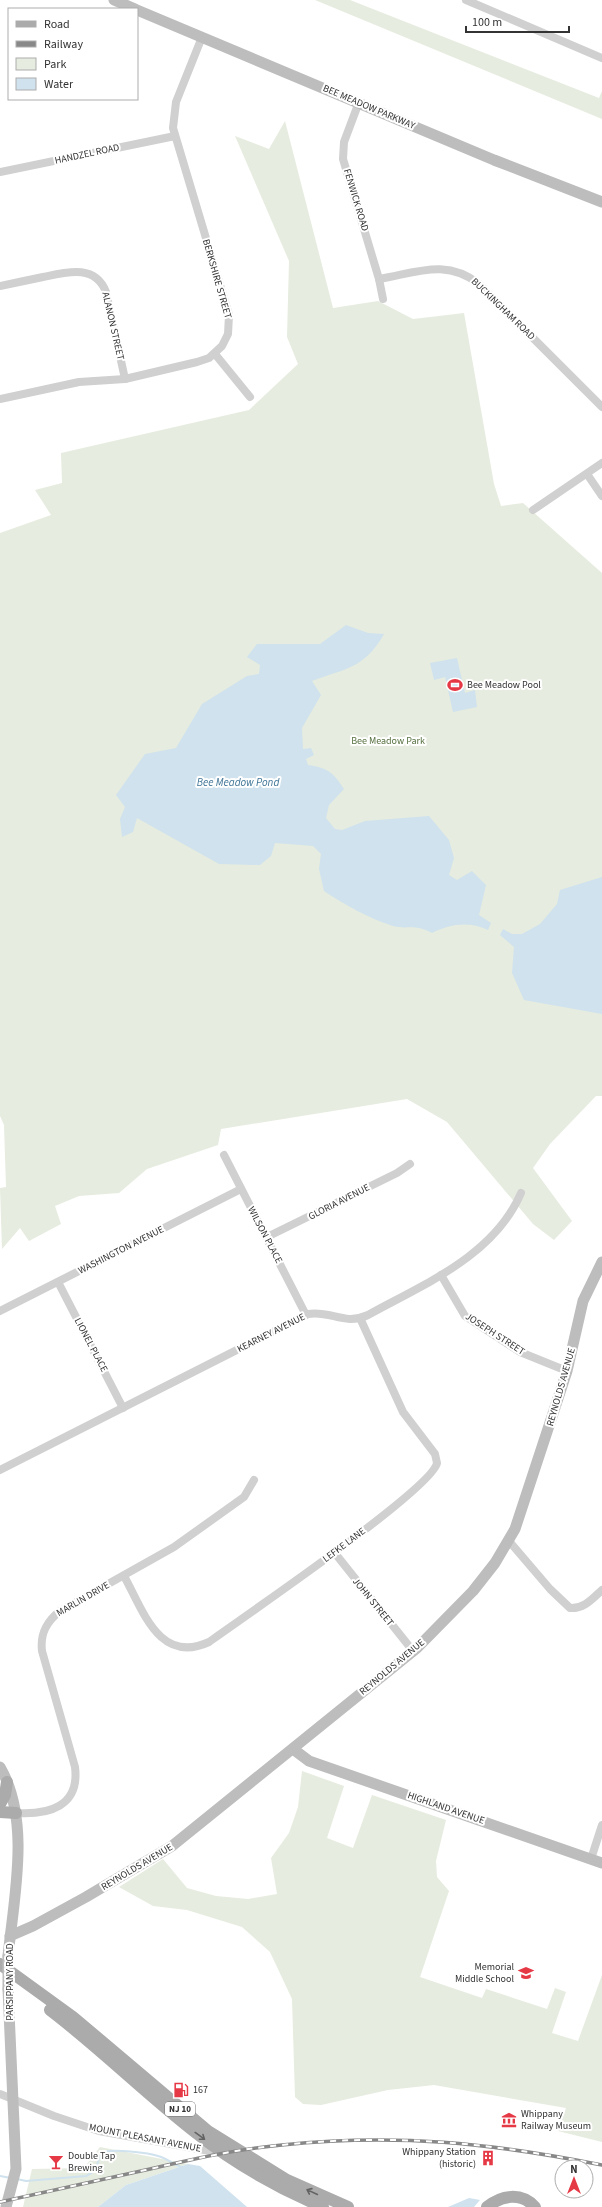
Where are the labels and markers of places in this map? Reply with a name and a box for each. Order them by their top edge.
sports icon: Bee Meadow Pool [446,676,464,694]
place label: Bee Meadow Pool [467,678,541,692]
place label: Memorial Middle School [455,1960,514,1986]
school or university icon: Memorial Middle School [517,1964,535,1982]
fuel station icon: 167 [172,2081,190,2099]
place label: 167 [193,2083,208,2097]
place label: Whippany Railway Museum [521,2107,591,2133]
museum icon: Whippany Railway Museum [500,2111,518,2129]
place label: Whippany Station (historic) [402,2145,476,2171]
place label: Double Tap Brewing [68,2149,116,2175]
building icon: Whippany Station (historic) [479,2149,497,2167]
bar icon: Double Tap Brewing [47,2153,65,2171]

